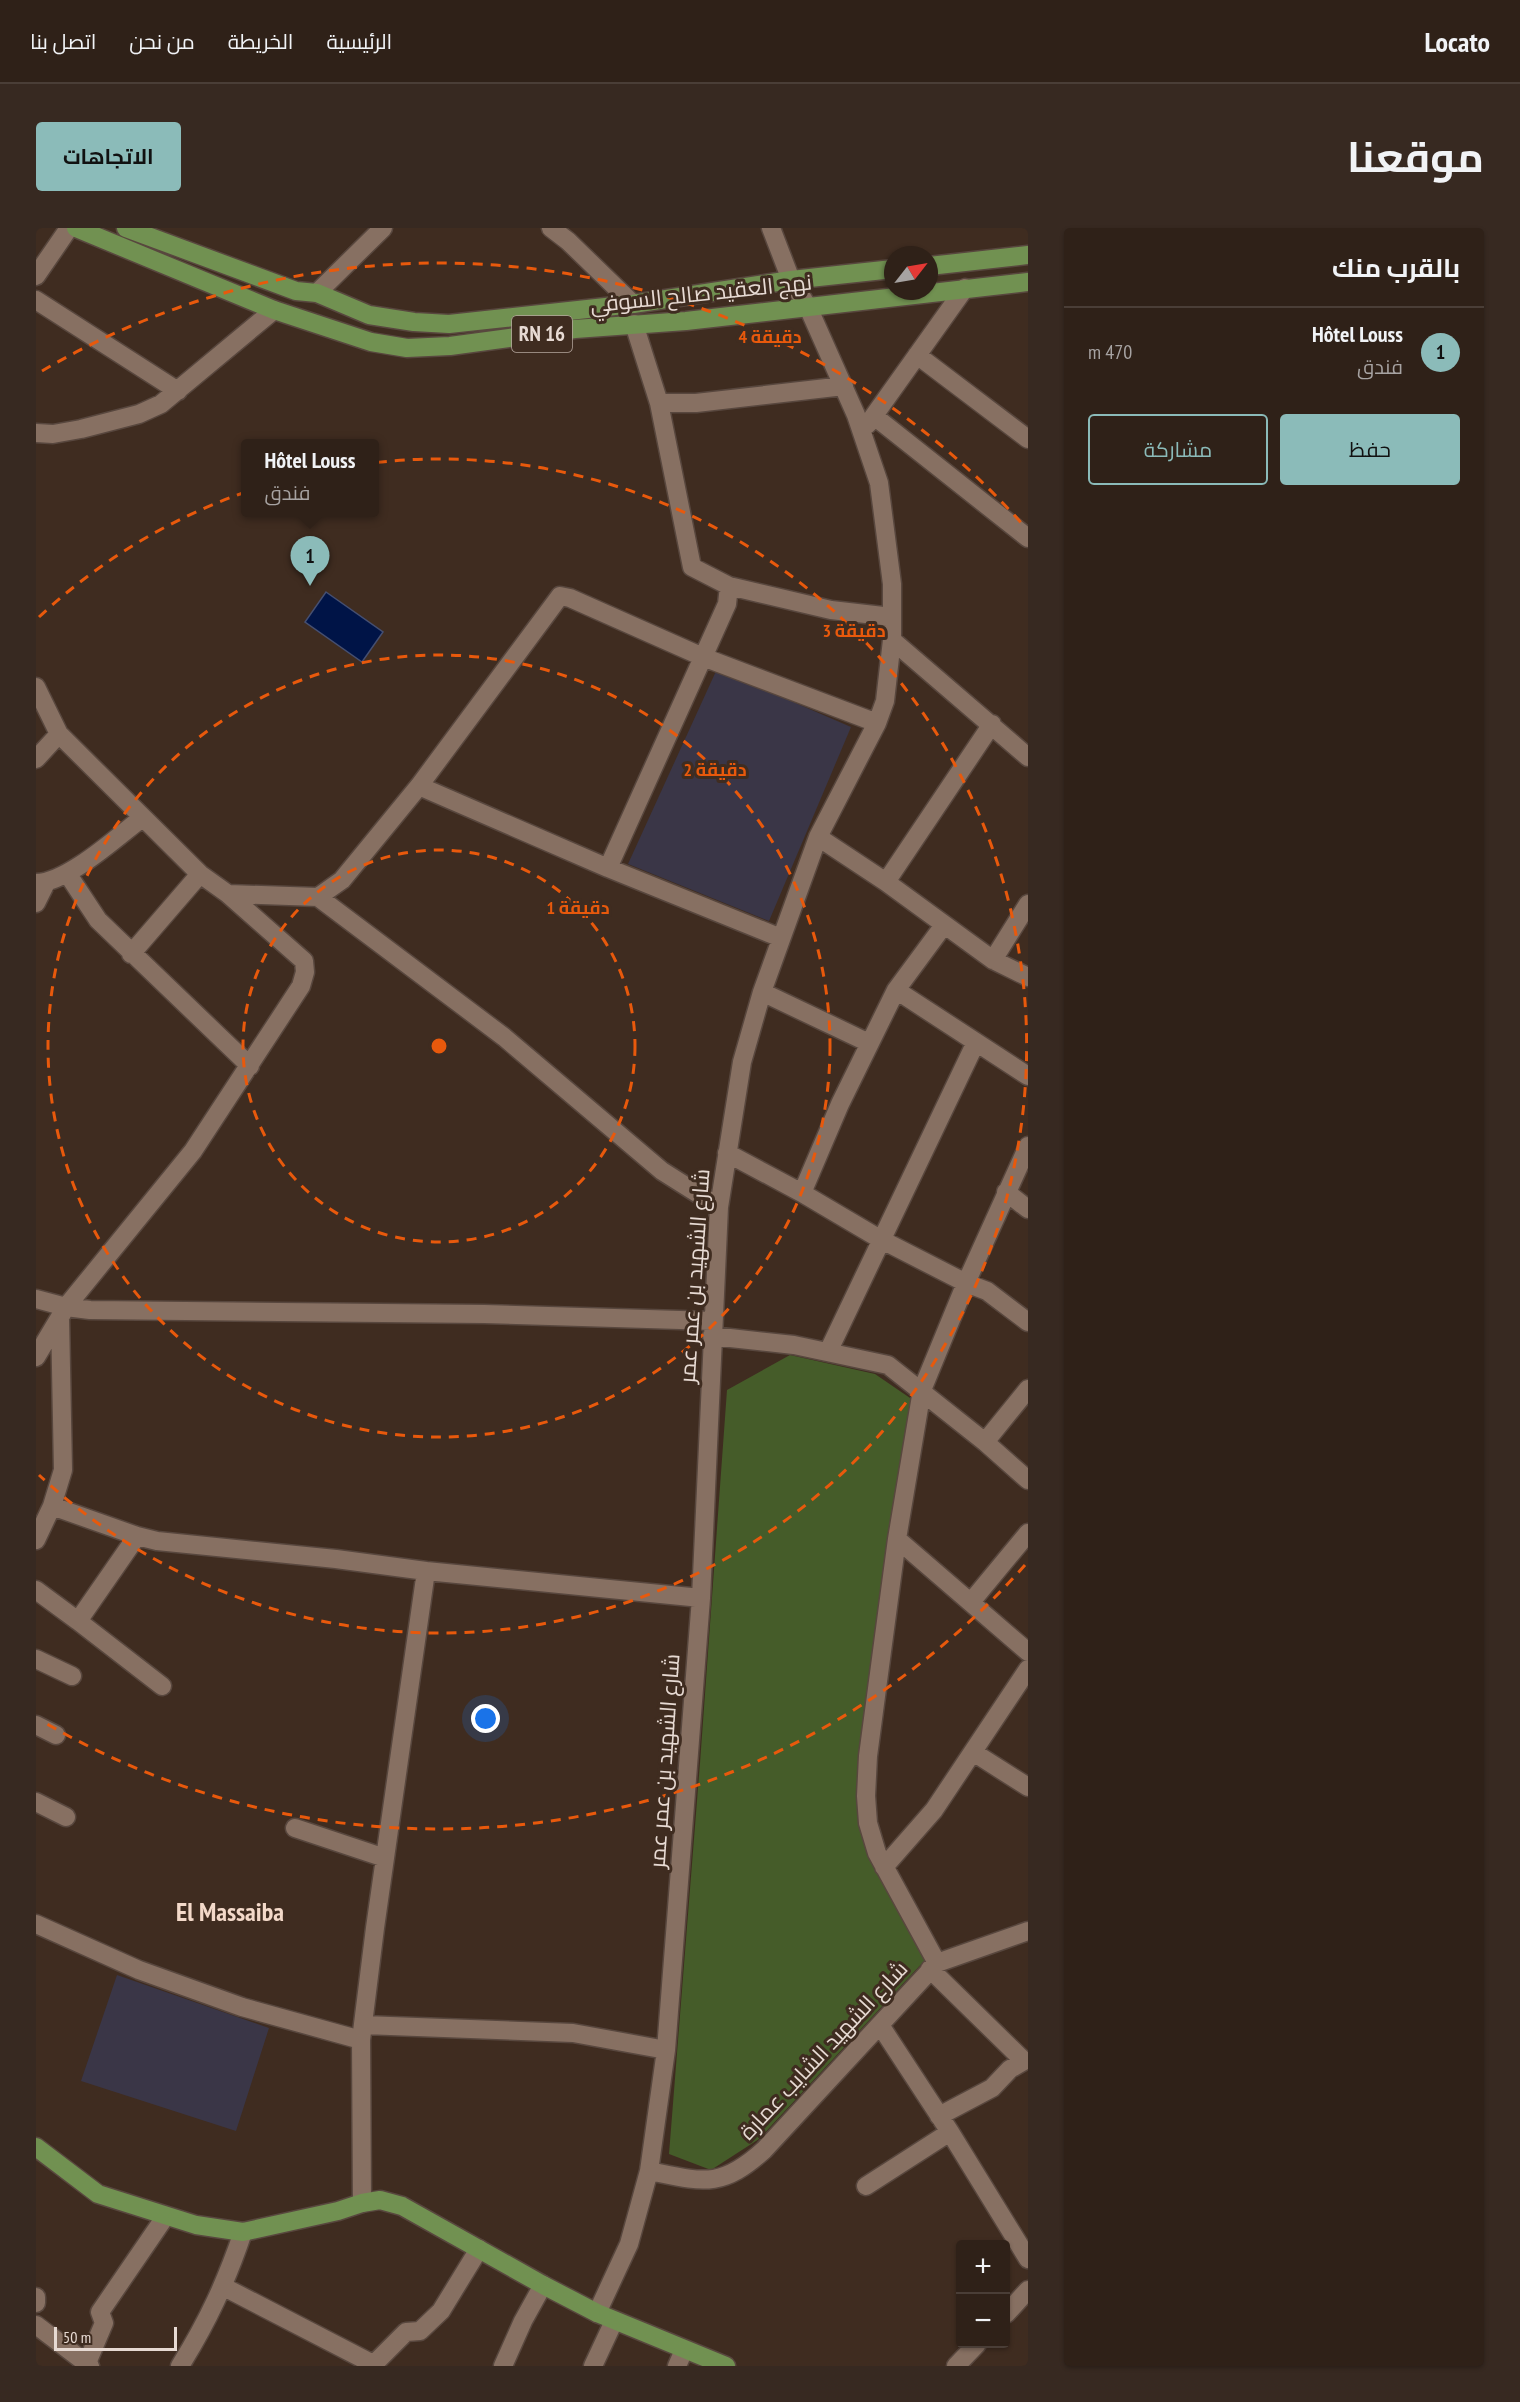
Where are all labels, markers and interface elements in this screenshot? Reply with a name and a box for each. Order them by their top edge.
text: Locato [1424,23,1490,60]
text: اتصل بنا [30,28,96,55]
text: من نحن [129,28,195,55]
text: الخريطة [228,28,293,55]
text: الرئيسية [326,28,392,55]
button: الاتجاهات [36,122,181,191]
text: موقعنا [1347,129,1484,184]
north arrow [884,246,938,300]
text: بالقرب منك [1332,251,1460,284]
street label: نهج العقيد صالح السوفي [589,267,814,322]
road number: RN 16 [512,316,572,352]
text: Hôtel Louss [1312,320,1403,348]
text: 4 دقيقة [738,325,802,348]
text: 470 m [1088,339,1132,365]
text: 1 [1436,339,1445,365]
text: فندق [1357,354,1403,380]
button: مشاركة [1088,414,1268,485]
button: حفظ [1280,414,1460,485]
popup [241,439,379,517]
text: Hôtel Louss [265,446,355,474]
text: فندق [265,480,311,506]
pin: 1 [290,536,330,586]
text: 3 دقيقة [822,619,886,642]
text: 2 دقيقة [683,758,747,781]
text: 1 دقيقة [546,896,610,919]
centre of rings [429,1036,449,1056]
street label: شارع الشهيد بن عمر عمر [672,1168,716,1386]
street label: شارع الشهيد بن عمر عمر [642,1653,686,1871]
your location [471,1704,500,1733]
district label: El Massaiba [176,1895,284,1928]
street label: شارع الشهيد الشايب عمارة [733,1955,914,2146]
map controls [956,2240,1010,2348]
button: + [956,2240,1010,2294]
button: − [956,2294,1010,2348]
scale bar [54,2324,177,2352]
text: 50 m [63,2327,91,2347]

